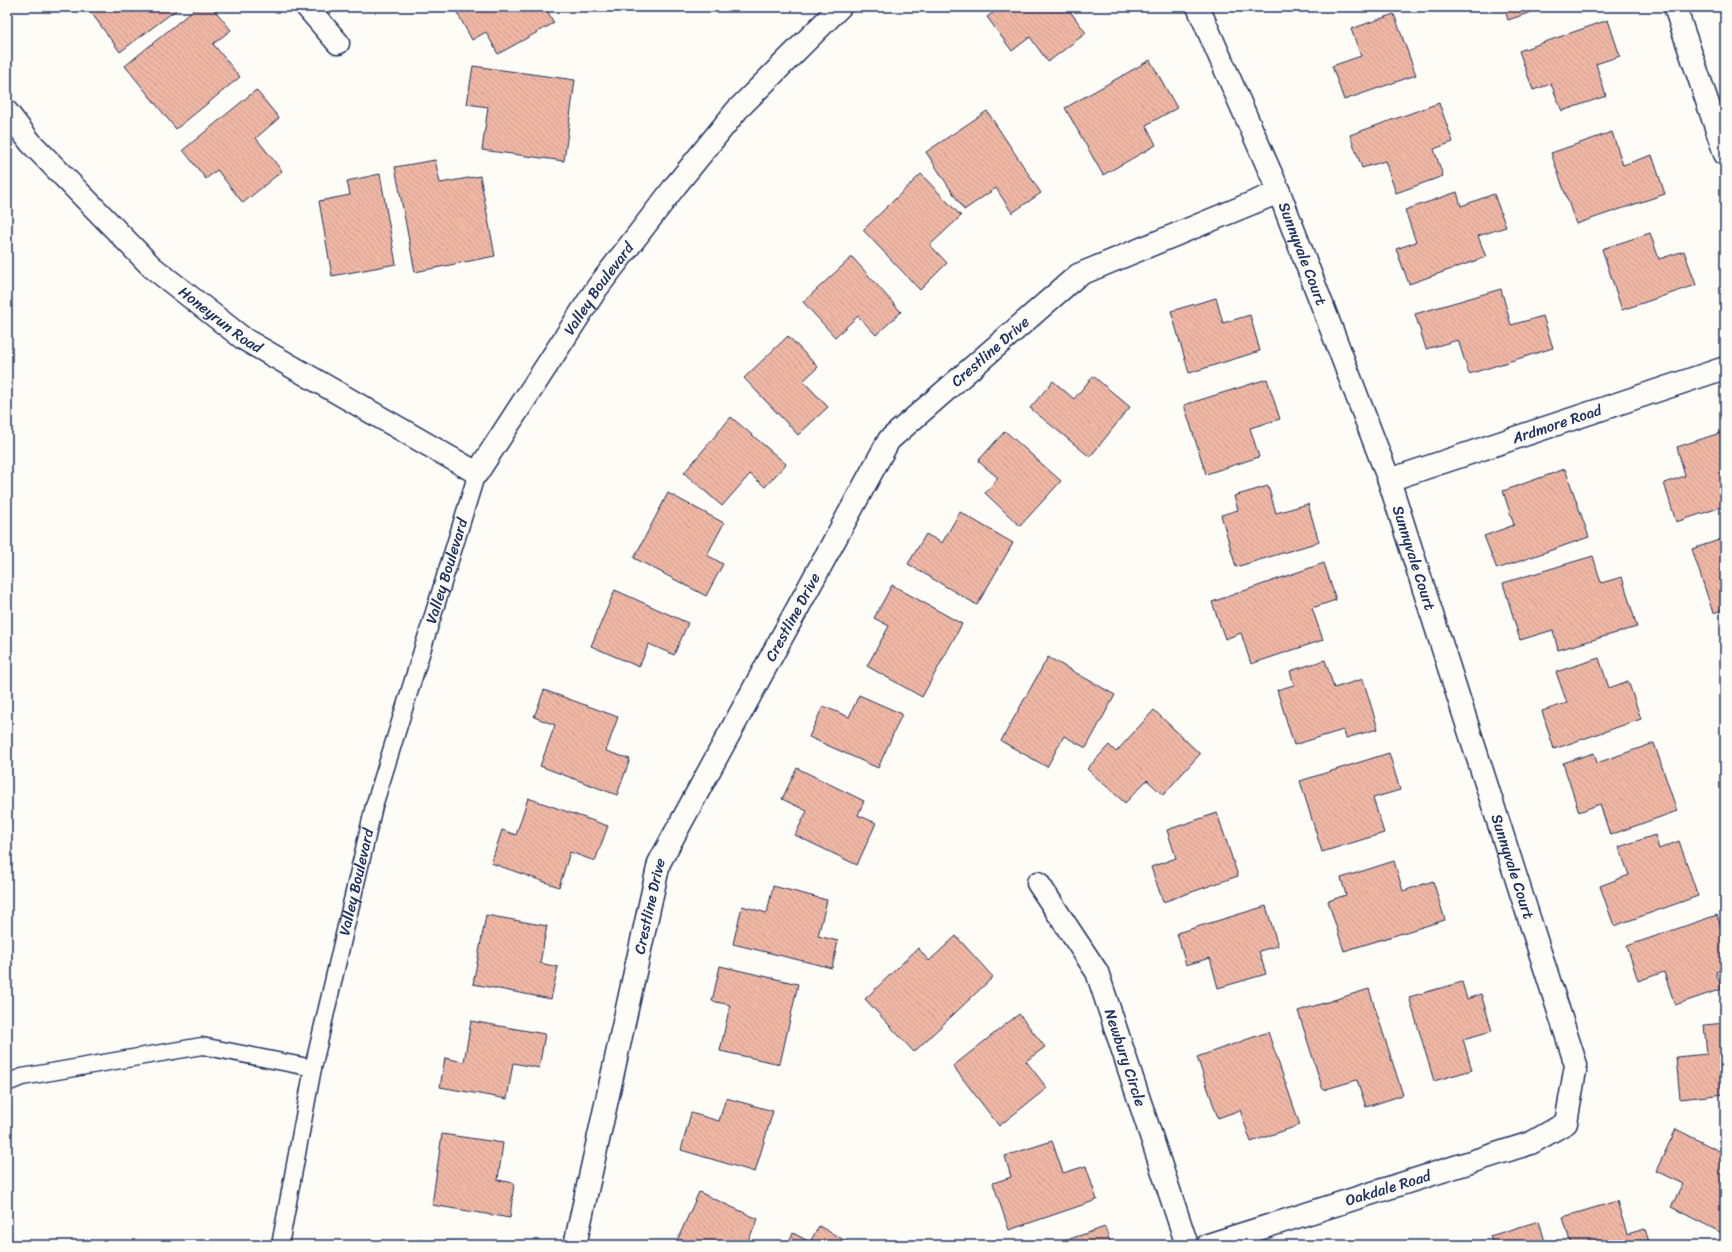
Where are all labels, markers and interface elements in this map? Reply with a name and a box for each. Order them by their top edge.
street label: Sunnyvale Court [1271,198,1334,310]
street label: Valley Boulevard [557,236,641,340]
street label: Honeyrun Road [173,279,269,361]
street label: Crestline Drive [945,309,1036,394]
street label: Ardmore Road [1508,397,1606,451]
street label: Sunnyvale Court [1385,502,1443,614]
street label: Valley Boulevard [418,514,475,627]
street label: Crestline Drive [758,568,828,666]
street label: Sunnyvale Court [1484,811,1542,923]
street label: Valley Boulevard [331,825,382,938]
street label: Crestline Drive [626,852,673,957]
street label: Newbury Circle [1097,1005,1154,1110]
street label: Oakdale Road [1342,1162,1435,1213]

